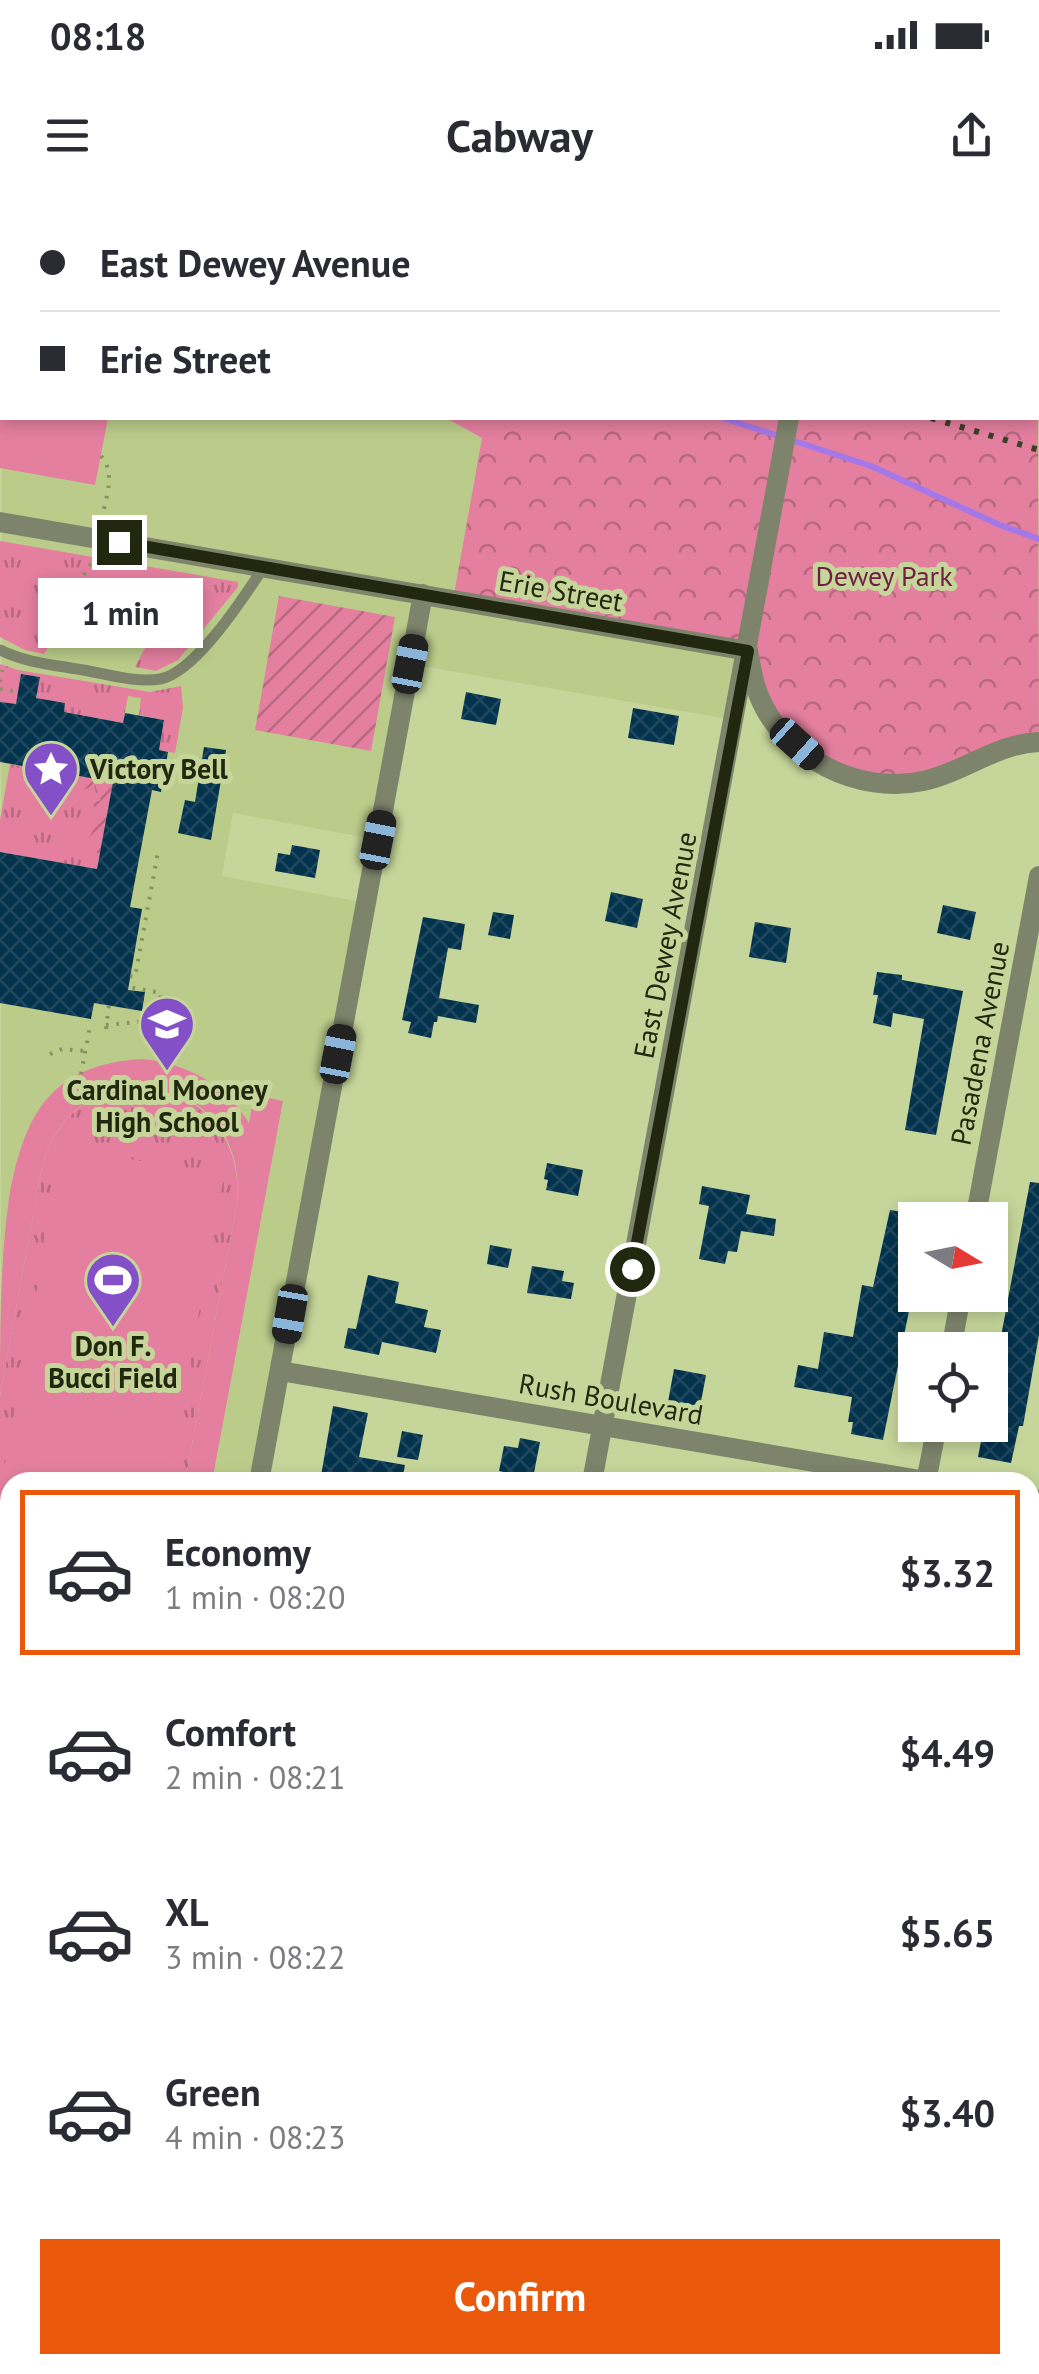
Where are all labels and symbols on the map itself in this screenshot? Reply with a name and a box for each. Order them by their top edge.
route end [97,520,142,565]
park label: Dewey Park [815,557,953,594]
street label: Erie Street [496,561,626,620]
callout: 1 min [36,577,202,647]
car [390,632,430,696]
car [765,713,829,775]
place icon: Victory Bell [21,739,81,818]
place label: Victory Bell [89,750,228,787]
car [358,808,398,872]
street label: East Dewey Avenue [624,829,705,1061]
street label: Pasadena Avenue [942,938,1017,1148]
school or university icon: Cardinal Mooney High School [137,994,197,1073]
car [318,1022,358,1086]
place label: Cardinal Mooney High School [66,1071,268,1140]
north arrow [898,1202,1008,1312]
route start [610,1247,655,1292]
sports icon: Don F. Bucci Field [83,1250,143,1329]
car [270,1282,310,1346]
place label: Don F. Bucci Field [48,1327,178,1396]
street label: Rush Boulevard [516,1364,706,1433]

